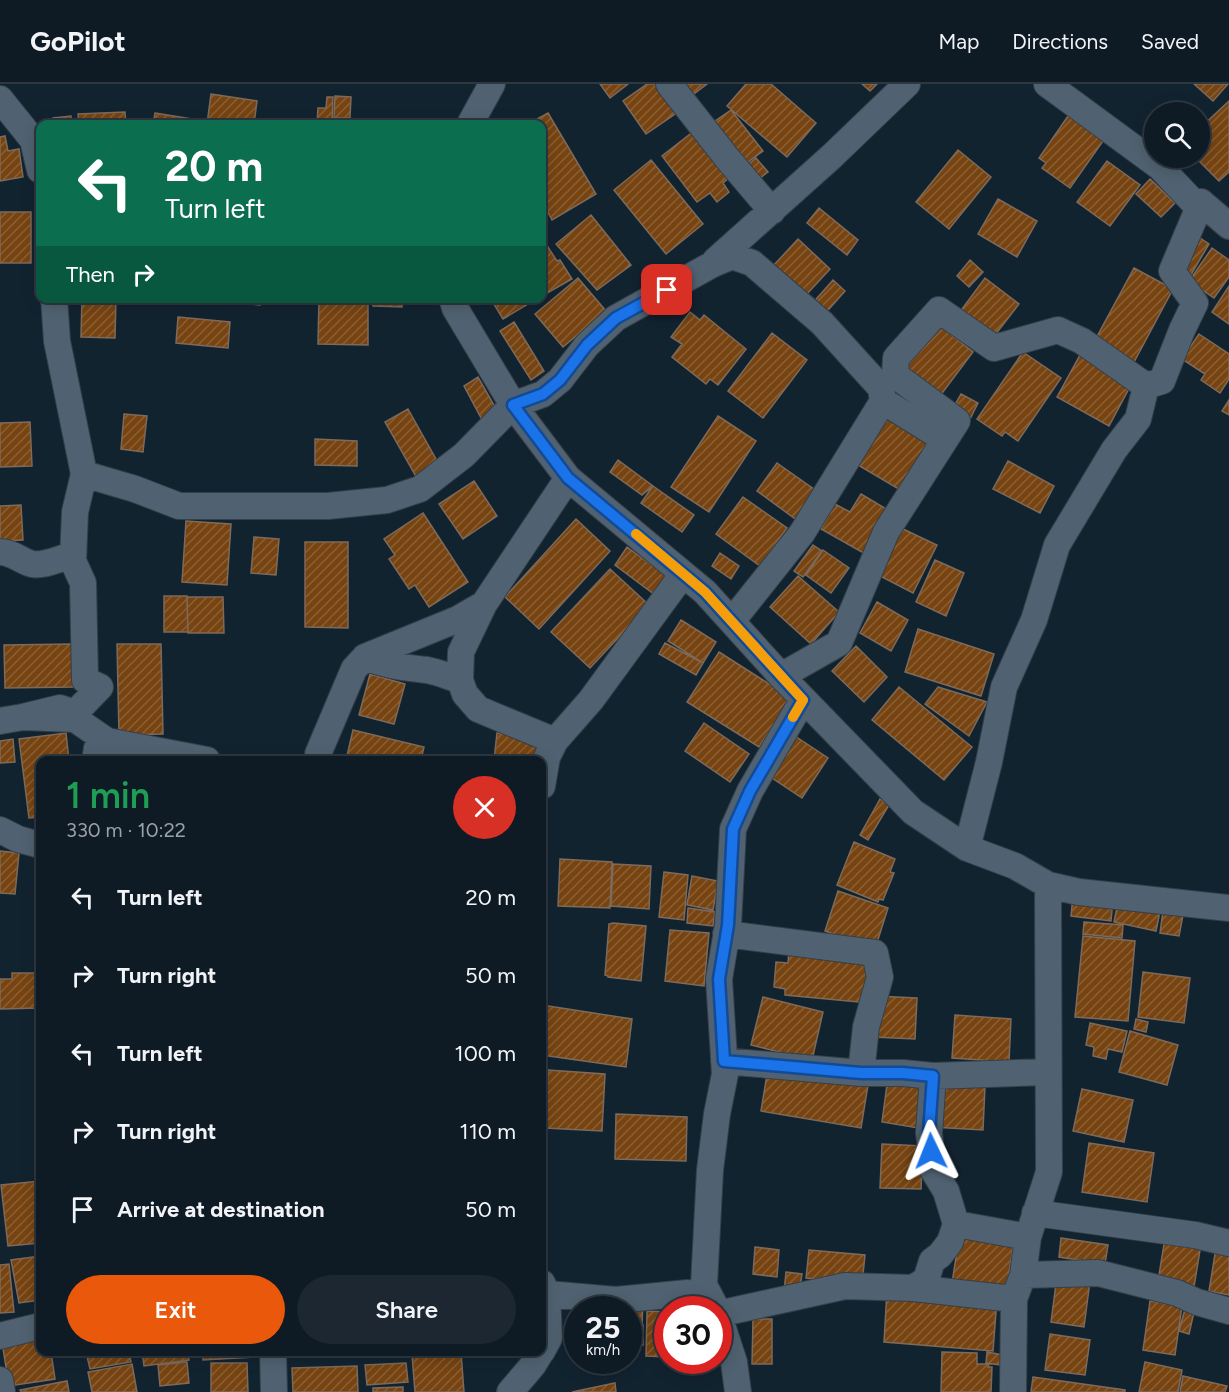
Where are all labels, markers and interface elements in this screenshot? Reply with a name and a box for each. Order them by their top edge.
text: GoPilot [30,24,126,58]
text: Map [938,29,979,54]
text: Directions [1012,29,1108,54]
text: Saved [1141,29,1199,54]
map controls [1144,102,1210,168]
button: search [1144,102,1210,168]
text: 20 m [165,141,263,192]
icon: left [66,144,144,222]
text: Turn left [165,192,265,225]
icon: right [127,258,160,291]
text: Then [66,261,115,288]
pin [641,264,692,315]
icon: arrive [650,273,683,306]
text: 1 min [66,774,150,817]
button: close [453,776,516,839]
text: 330 m · 10:22 [66,818,186,842]
icon: left [66,881,99,914]
text: Turn left [117,884,203,911]
text: 20 m [465,884,516,911]
icon: right [66,959,99,992]
text: Turn right [117,962,216,989]
text: 50 m [465,962,516,989]
icon: left [66,1037,99,1070]
text: Turn left [117,1040,203,1067]
text: 100 m [455,1040,516,1067]
icon: right [66,1115,99,1148]
text: Turn right [117,1118,216,1145]
text: 110 m [460,1118,516,1145]
position arrow [899,1119,963,1183]
icon: arrive [66,1193,99,1226]
text: Arrive at destination [117,1196,325,1223]
text: 50 m [465,1196,516,1223]
button: Exit [66,1275,285,1344]
button: Share [297,1275,516,1344]
speed limit sign: 30 [654,1296,732,1374]
text: 25 [586,1309,620,1346]
text: km/h [586,1341,620,1359]

